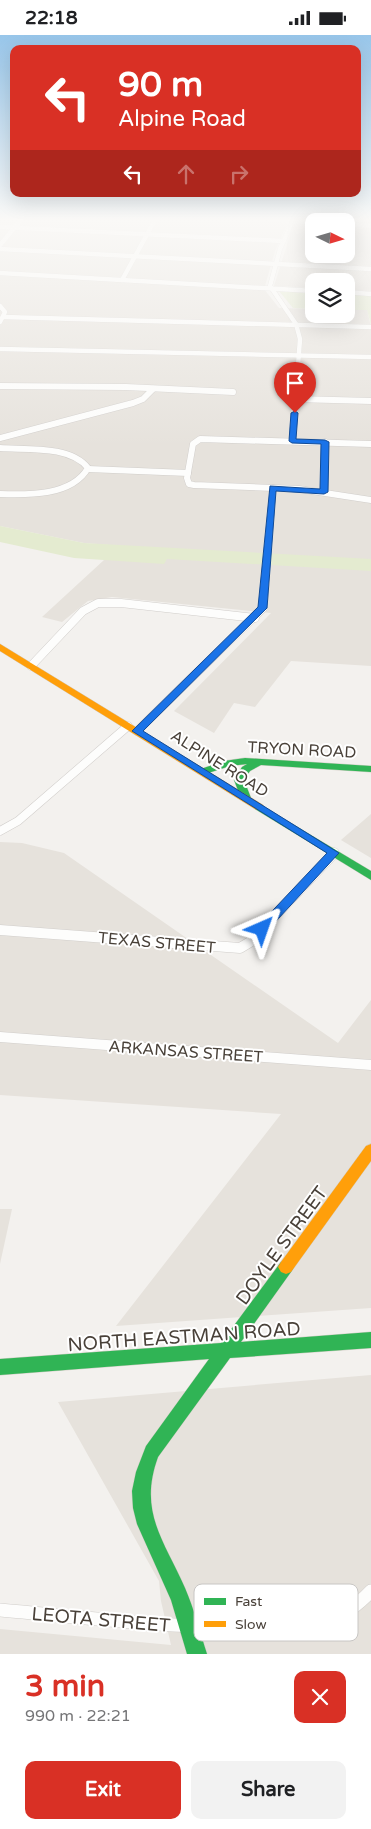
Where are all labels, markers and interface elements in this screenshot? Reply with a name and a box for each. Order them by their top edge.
text: 22:18 [25,7,78,29]
text: 90 m [118,64,203,106]
icon: left [35,65,100,130]
text: Alpine Road [118,106,246,132]
icon: left [119,160,147,188]
icon: ahead [172,160,200,188]
icon: right [225,160,253,188]
north arrow [305,213,355,263]
map controls [305,213,355,323]
button: layers [305,273,355,323]
pin [274,362,316,413]
icon: arrive [281,369,309,397]
street label: ALPINE ROAD [167,726,272,802]
street label: TRYON ROAD [247,737,357,763]
position arrow [235,902,287,954]
street label: TEXAS STREET [97,928,217,958]
street label: ARKANSAS STREET [108,1037,264,1067]
street label: DOYLE STREET [231,1182,332,1309]
street label: NORTH EASTMAN ROAD [67,1318,301,1356]
legend [194,1584,358,1641]
text: Fast [235,1593,263,1610]
street label: LEOTA STREET [31,1603,172,1637]
text: Slow [235,1616,267,1633]
text: 3 min [25,1668,105,1705]
button: close [294,1671,346,1723]
text: 990 m · 22:21 [25,1706,131,1726]
button: Exit [25,1761,181,1819]
button: Share [191,1761,346,1819]

